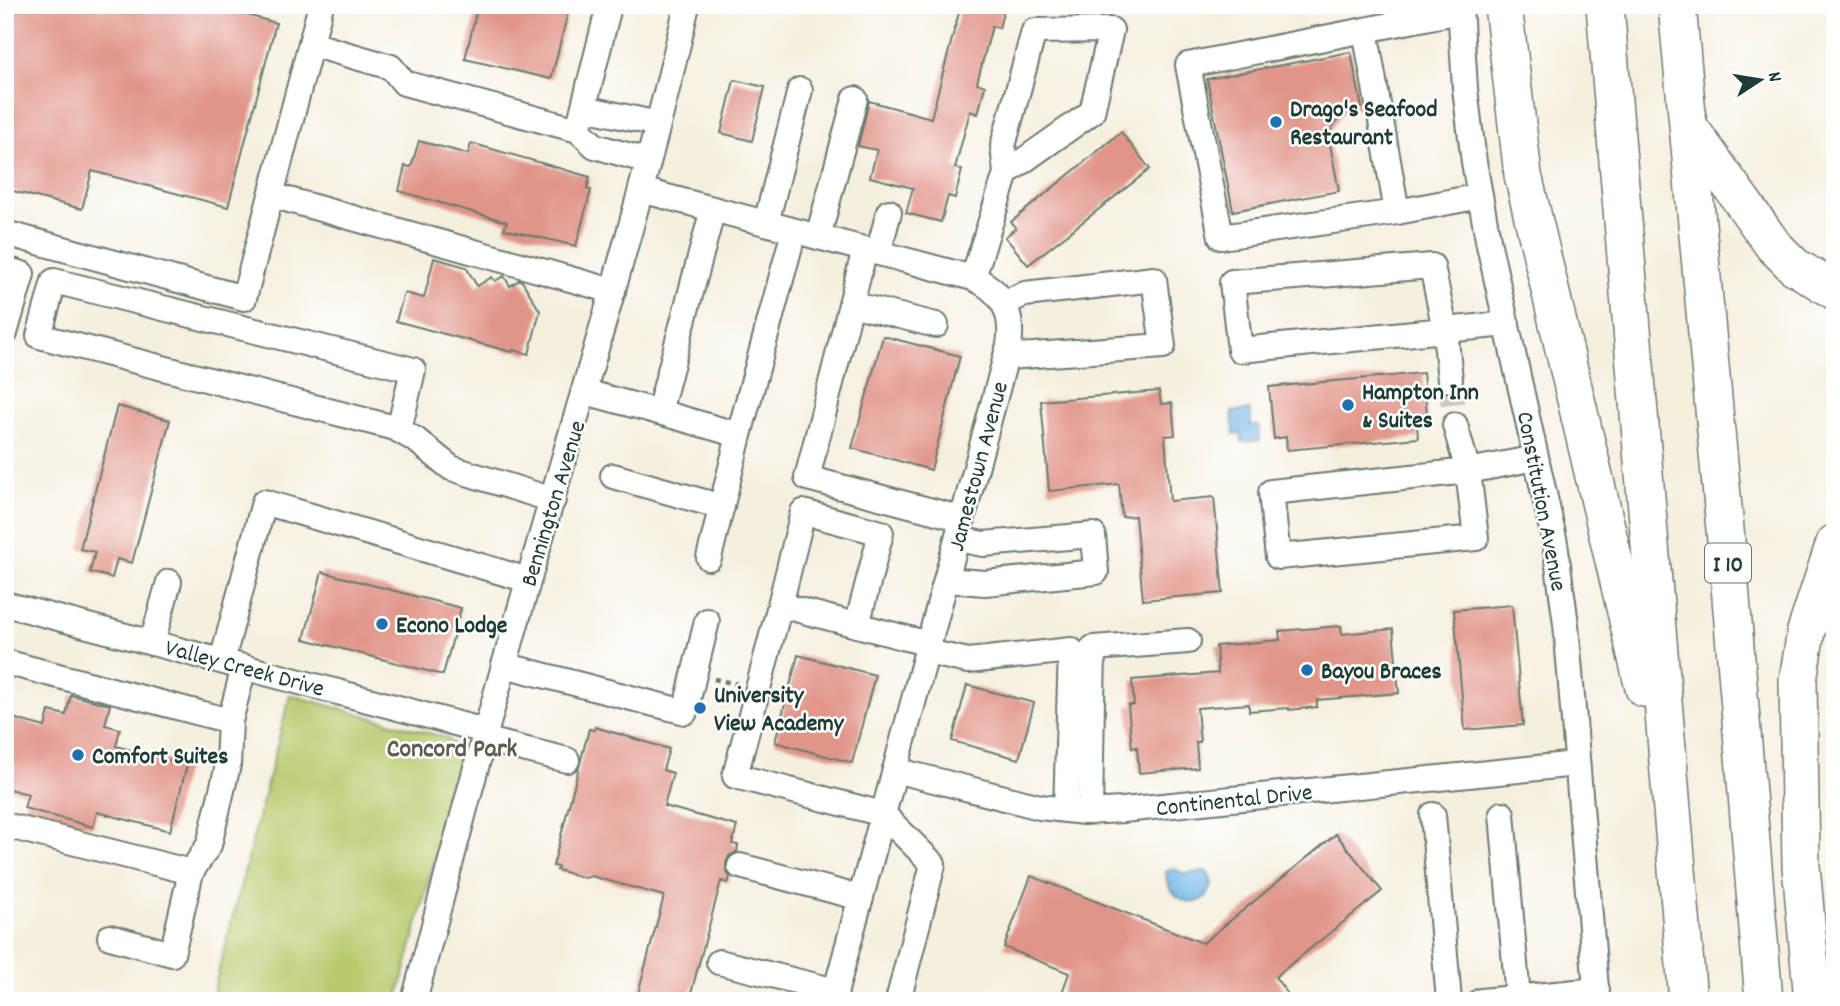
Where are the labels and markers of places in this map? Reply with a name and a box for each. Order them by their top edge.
place label: Drago's Seafood Restaurant [1290,94,1438,156]
marker: Drago's Seafood Restaurant [1268,114,1284,130]
place label: Hampton Inn & Suites [1362,377,1479,439]
marker: Hampton Inn & Suites [1340,397,1356,413]
place label: Econo Lodge [396,610,508,644]
marker: Econo Lodge [374,616,390,632]
place label: Bayou Braces [1321,656,1442,690]
marker: Bayou Braces [1299,662,1315,678]
place label: University View Academy [714,680,845,742]
marker: University View Academy [692,700,708,716]
place label: Comfort Suites [92,741,228,775]
marker: Comfort Suites [70,747,86,763]

